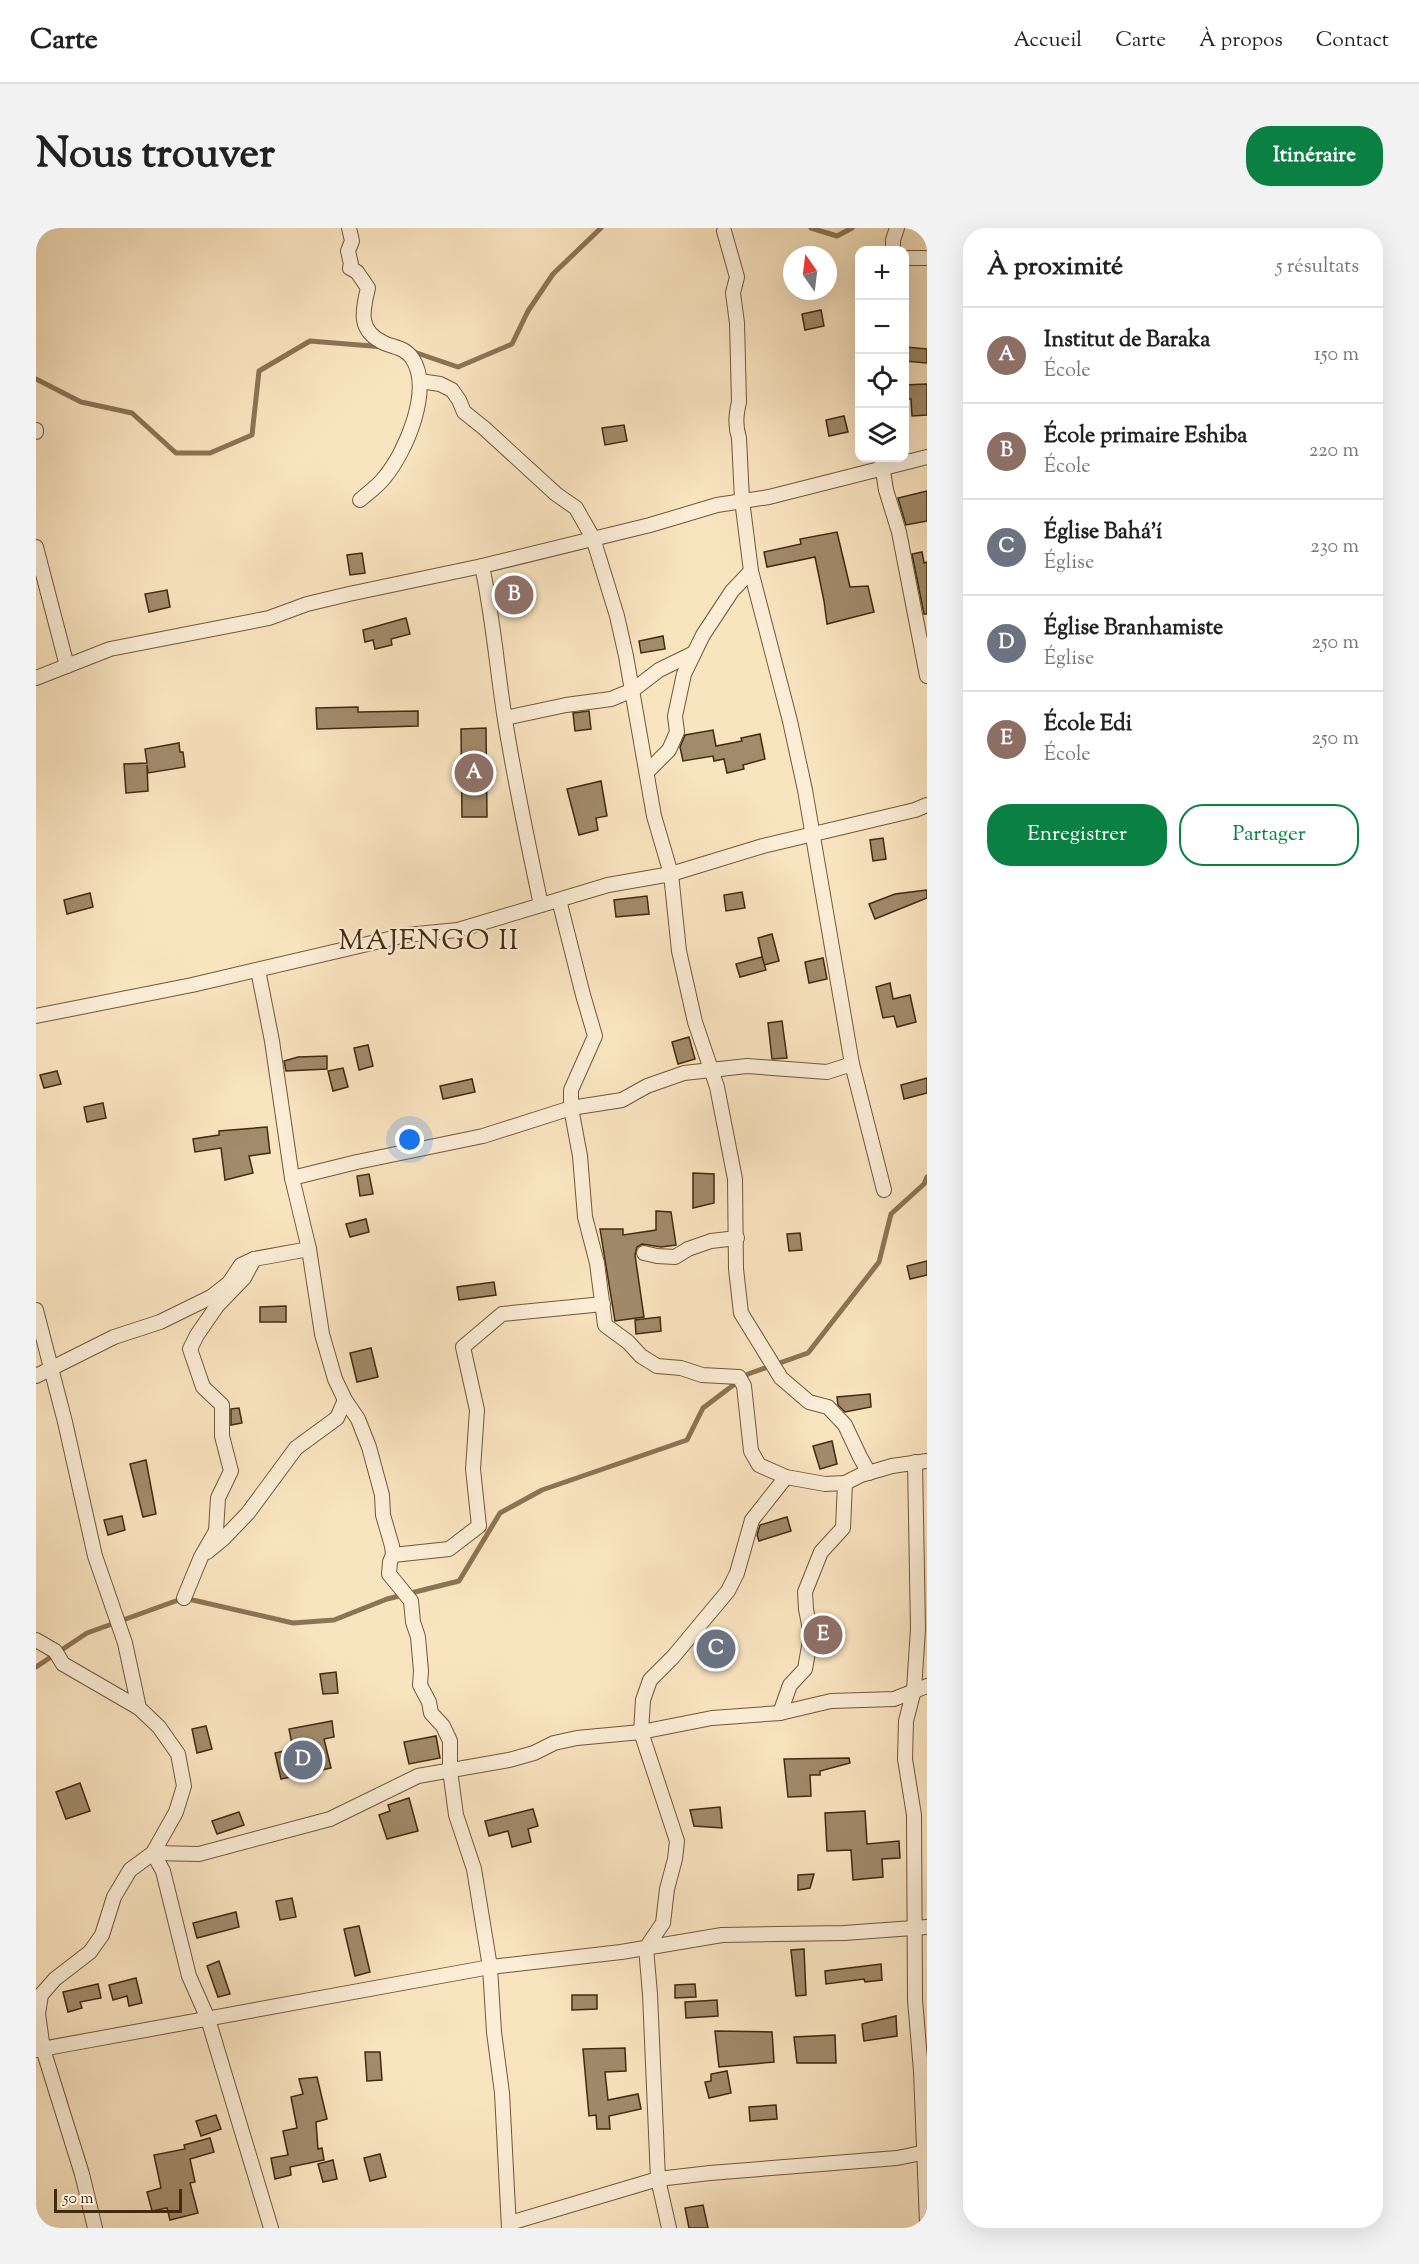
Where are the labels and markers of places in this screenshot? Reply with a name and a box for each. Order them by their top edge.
pin: B [494,572,534,617]
pin: A [454,750,494,796]
pin: E [804,1612,842,1658]
pin: C [696,1626,736,1672]
pin: D [284,1738,322,1783]

